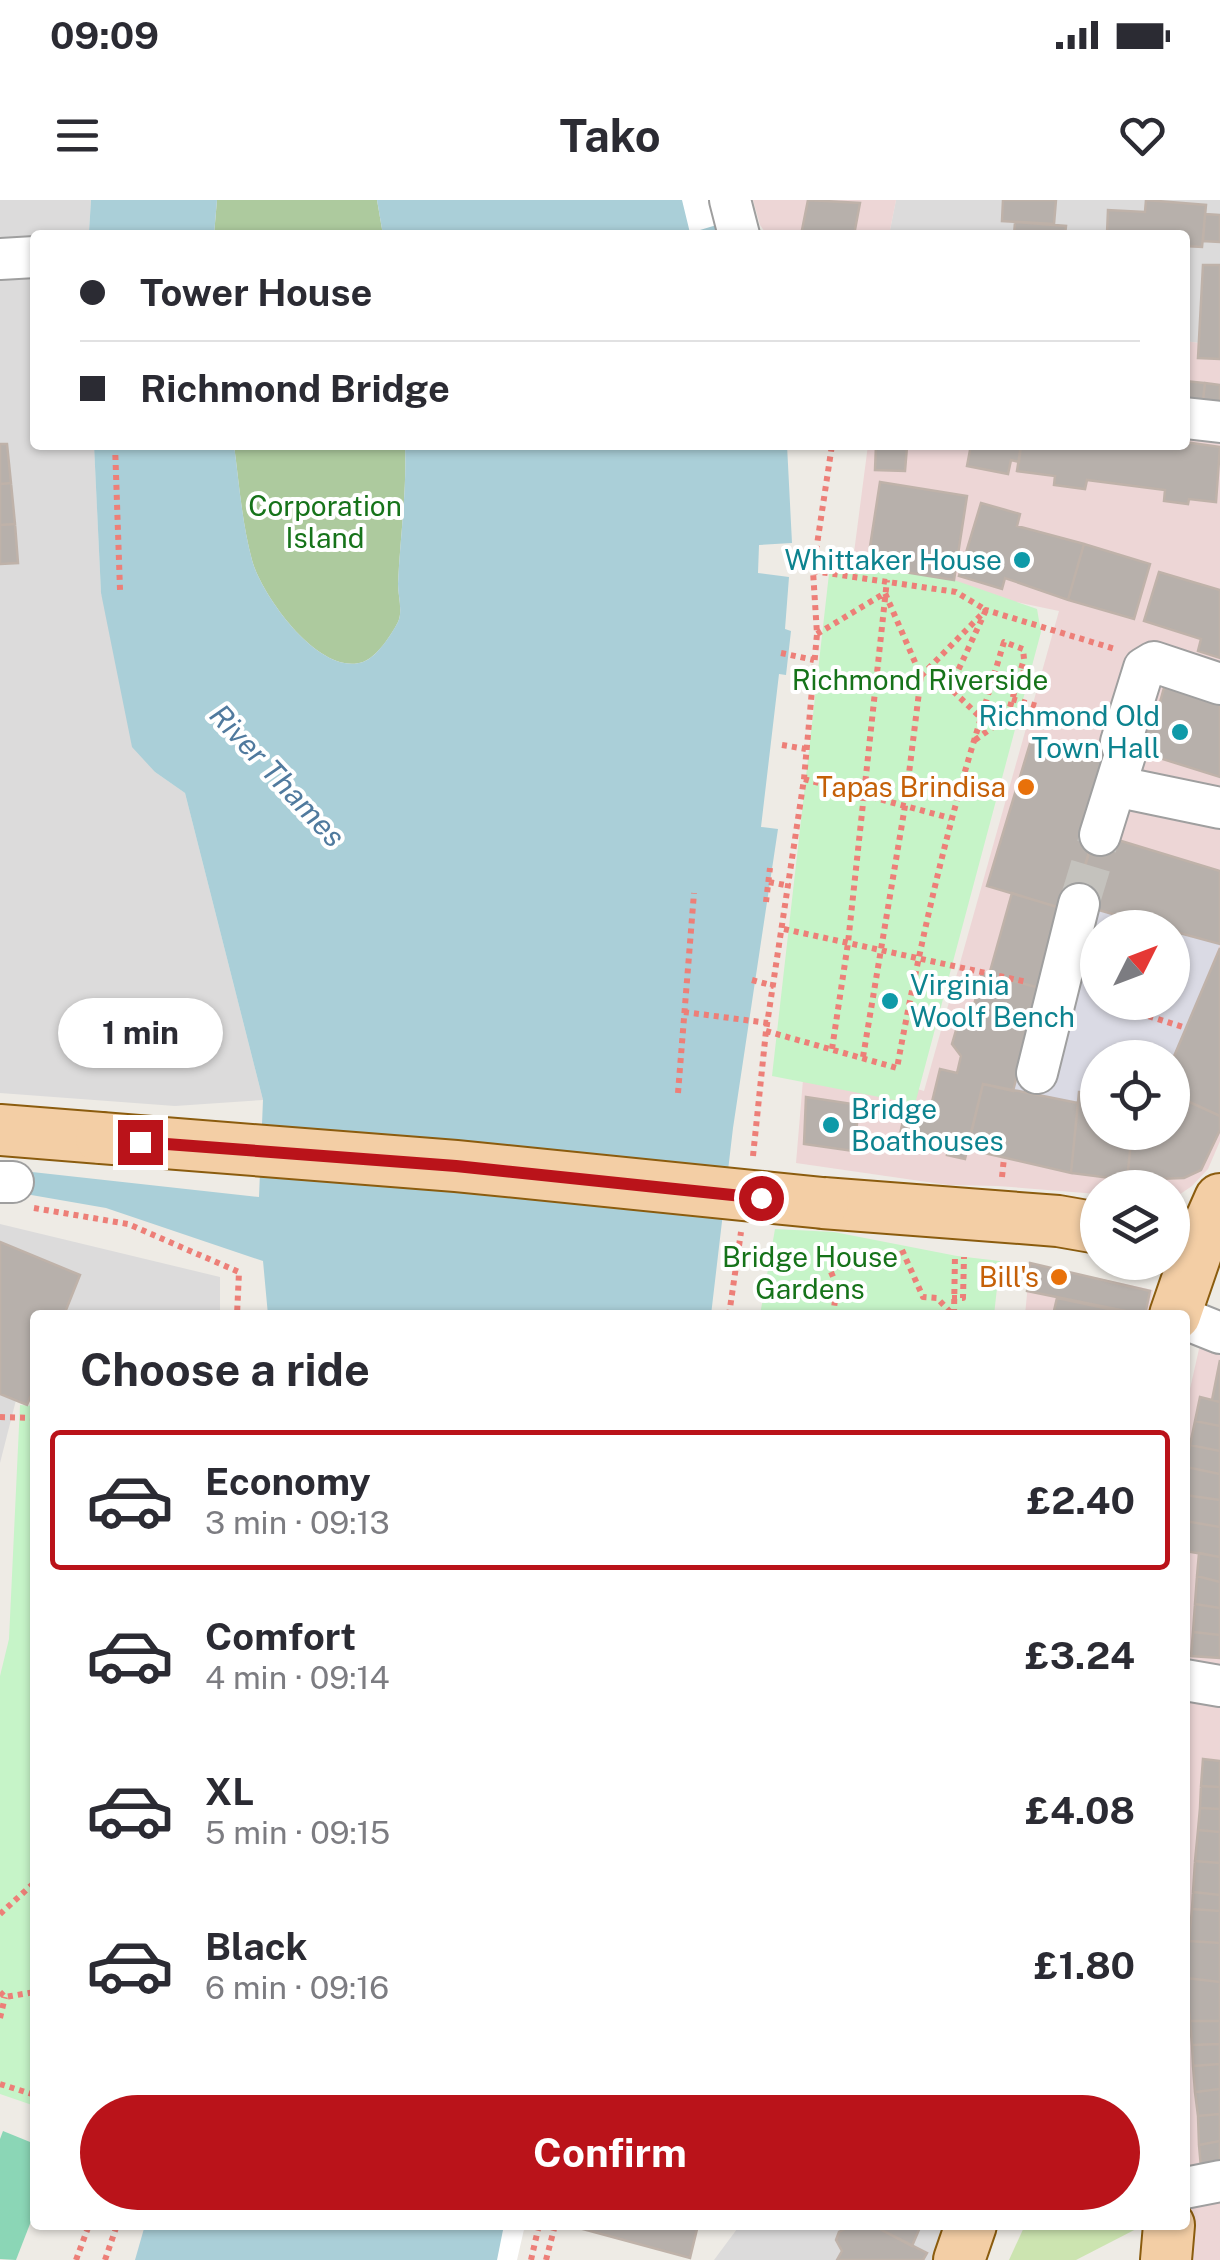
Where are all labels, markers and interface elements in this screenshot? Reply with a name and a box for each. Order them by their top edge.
text: 09:09 [50,13,159,58]
icon: menu [50,108,105,163]
icon: heart [1115,108,1170,163]
text: Tako [559,109,661,162]
text: Tower House [140,270,372,315]
text: Richmond Bridge [140,366,450,411]
park label: Corporation Island [248,489,402,554]
place label: Whittaker House [784,543,1002,576]
marker: Whittaker House [1011,549,1033,571]
park label: Richmond Riverside [792,663,1048,696]
water label: River Thames [203,697,353,854]
place label: Richmond Old Town Hall [979,699,1160,764]
marker: Richmond Old Town Hall [1169,721,1191,743]
place label: Tapas Brindisa [816,770,1006,803]
marker: Tapas Brindisa [1015,776,1037,798]
north arrow [1080,910,1190,1020]
map controls [1080,910,1190,1280]
place label: Virginia Woolf Bench [910,968,1075,1033]
marker: Virginia Woolf Bench [879,990,901,1012]
callout: 1 min [58,997,222,1067]
text: 1 min [102,1014,179,1051]
button: locate [1080,1040,1190,1150]
place label: Bridge Boathouses [851,1092,1004,1157]
marker: Bridge Boathouses [820,1114,842,1136]
route end [118,1120,163,1165]
button: layers [1080,1170,1190,1280]
route start [739,1176,784,1221]
park label: Bridge House Gardens [722,1240,898,1305]
place label: Bill's [979,1260,1039,1293]
marker: Bill's [1048,1266,1070,1288]
text: Choose a ride [80,1343,370,1396]
icon: car [85,1455,175,1545]
text: Economy [205,1459,371,1504]
text: £2.40 [1027,1478,1135,1523]
text: 3 min · 09:13 [205,1504,390,1541]
icon: car [85,1610,175,1700]
text: Comfort [205,1614,356,1659]
text: £3.24 [1025,1633,1135,1678]
text: 4 min · 09:14 [205,1659,390,1696]
icon: car [85,1765,175,1855]
text: XL [205,1769,254,1814]
text: £4.08 [1025,1788,1135,1833]
text: 5 min · 09:15 [205,1814,390,1851]
icon: car [85,1920,175,2010]
text: Black [205,1924,308,1969]
text: £1.80 [1034,1943,1135,1988]
text: 6 min · 09:16 [205,1969,389,2006]
button: Confirm [80,2095,1140,2210]

